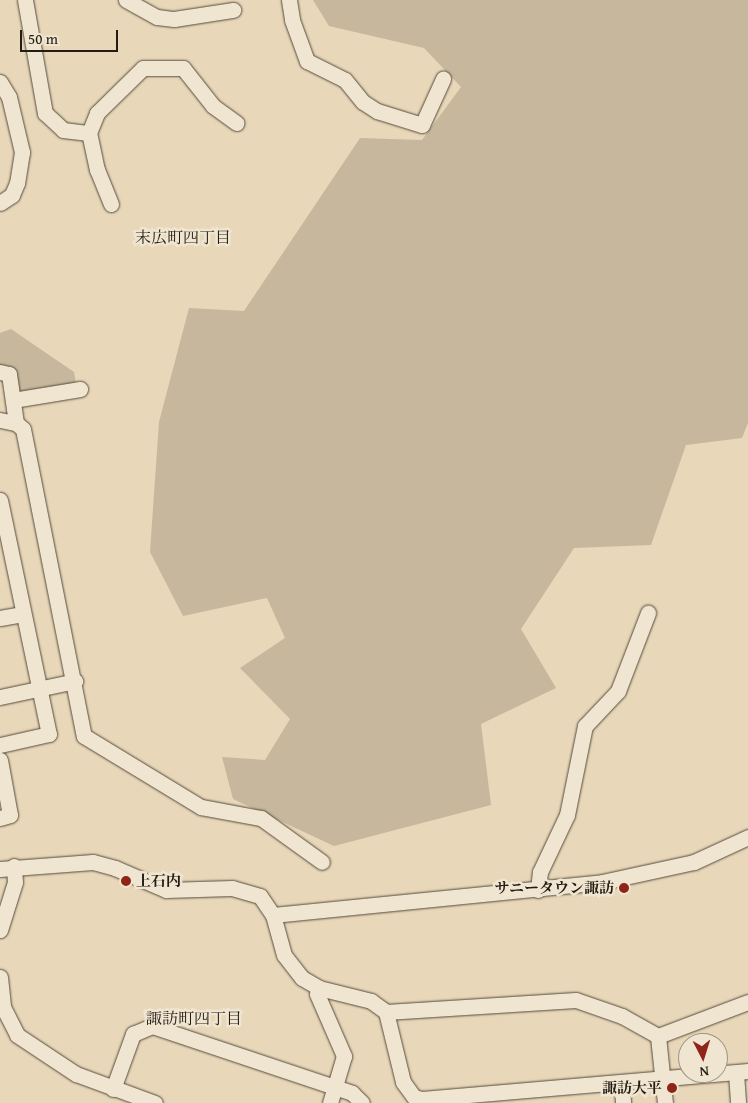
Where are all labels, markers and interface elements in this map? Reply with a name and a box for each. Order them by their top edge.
scale bar [22,20,120,52]
text: 50 m [28,28,58,49]
district label: 末広町四丁目 [135,227,231,247]
place label: 上石内 [136,872,181,890]
marker: 上石内 [120,875,132,887]
place label: サニータウン諏訪 [494,879,614,897]
marker: サニータウン諏訪 [618,882,630,894]
district label: 諏訪町四丁目 [146,1008,242,1028]
north arrow [678,1033,728,1083]
text: N [699,1062,710,1082]
place label: 諏訪大平 [602,1079,662,1097]
marker: 諏訪大平 [666,1082,678,1094]

